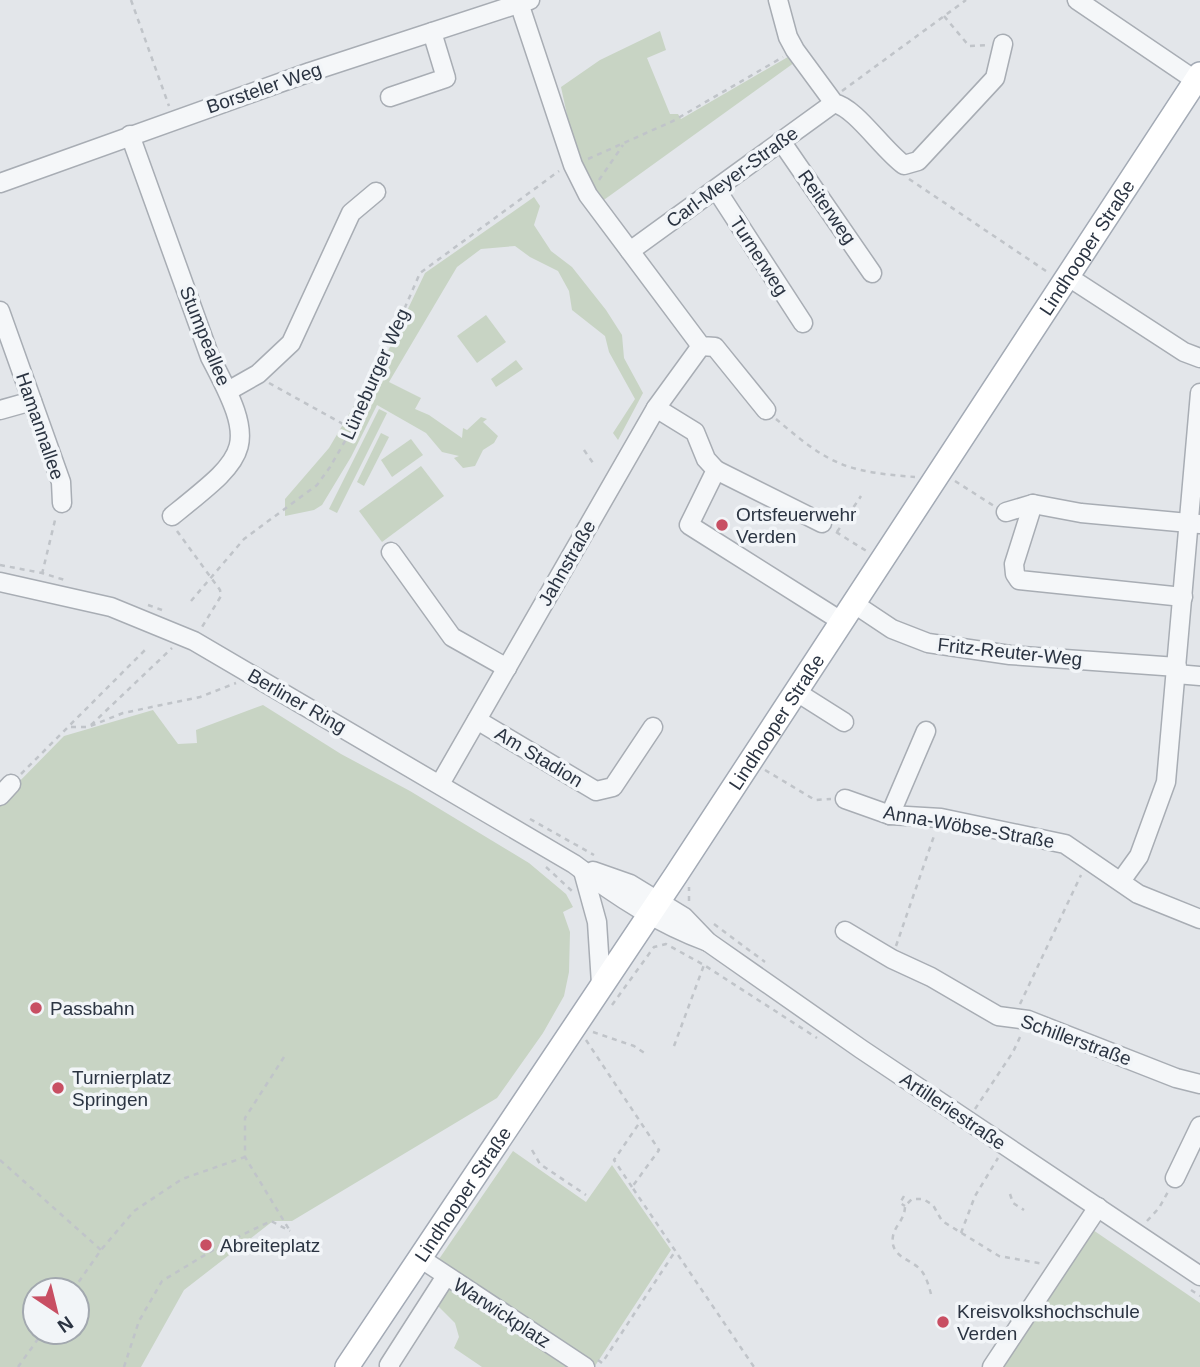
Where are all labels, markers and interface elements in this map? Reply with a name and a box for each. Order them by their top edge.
street label: Borsteler Weg [204,59,324,117]
street label: Carl-Meyer-Straße [662,122,802,232]
street label: Reiterweg [794,166,860,248]
street label: Lindhooper Straße [1035,176,1139,319]
street label: Turnerweg [726,212,792,300]
street label: Stumpeallee [175,283,235,389]
street label: Lüneburger Weg [337,305,413,443]
street label: Hamannallee [12,370,68,482]
place label: Ortsfeuerwehr Verden [736,504,857,547]
street label: Jahnstraße [534,517,600,609]
marker: Ortsfeuerwehr Verden [714,517,730,533]
street label: Fritz-Reuter-Weg [937,634,1083,670]
street label: Lindhooper Straße [724,650,828,793]
street label: Berliner Ring [244,664,350,738]
street label: Am Stadion [491,723,587,791]
street label: Anna-Wöbse-Straße [882,802,1056,852]
place label: Passbahn [50,998,135,1019]
marker: Passbahn [28,1000,44,1016]
street label: Schillerstraße [1018,1010,1134,1070]
place label: Turnierplatz Springen [72,1067,172,1110]
street label: Artilleriestraße [896,1068,1010,1154]
marker: Turnierplatz Springen [50,1080,66,1096]
street label: Lindhooper Straße [410,1123,515,1265]
place label: Abreiteplatz [220,1235,320,1256]
marker: Abreiteplatz [198,1237,214,1253]
street label: Warwickplatz [450,1274,554,1352]
north arrow [21,1276,91,1346]
place label: Kreisvolkshochschule Verden [957,1301,1140,1344]
text: N [54,1312,77,1337]
marker: Kreisvolkshochschule Verden [935,1314,951,1330]

